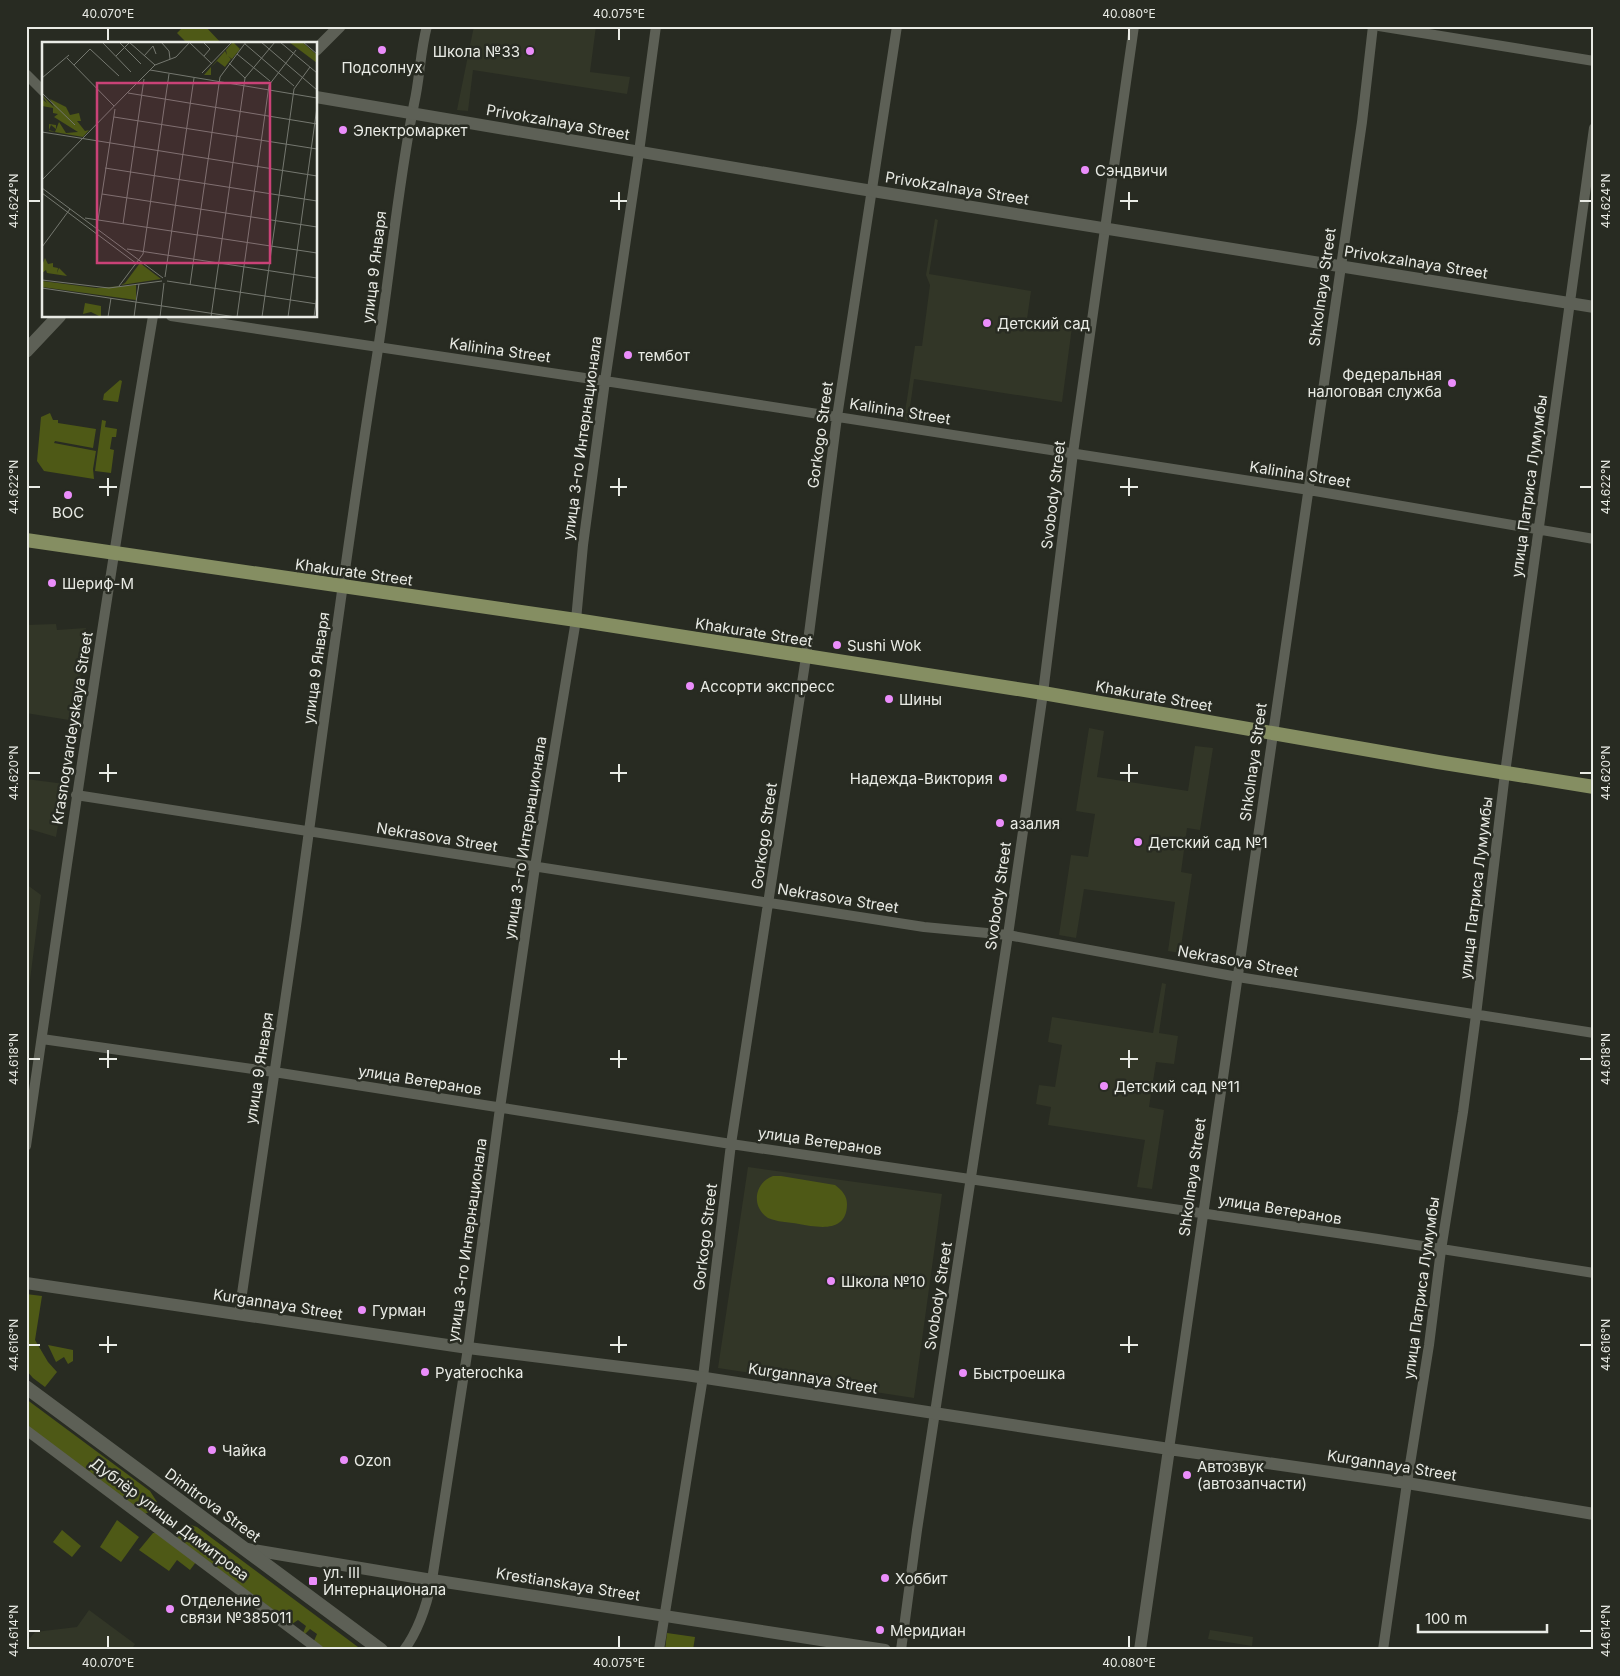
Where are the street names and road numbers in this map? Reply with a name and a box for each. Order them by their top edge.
street label: Privokzalnaya Street [485,100,631,144]
street label: Privokzalnaya Street [884,167,1030,209]
street label: улица 9 Января [358,210,390,324]
street label: Shkolnaya Street [1304,226,1340,347]
street label: Privokzalnaya Street [1343,241,1489,283]
street label: Kalinina Street [448,333,552,367]
street label: улица 3-го Интернационала [558,335,606,541]
street label: Gorkogo Street [803,380,837,490]
street label: улица Патриса Лумумбы [1507,393,1551,579]
street label: Kalinina Street [848,394,952,428]
street label: Svobody Street [1037,440,1069,550]
street label: Kalinina Street [1248,457,1352,491]
street label: Khakurate Street [294,554,414,590]
street label: улица 9 Января [299,611,333,725]
street label: Khakurate Street [694,613,814,651]
street label: Krasnogvardeyskaya Street [47,630,97,826]
street label: Khakurate Street [1094,676,1214,716]
street label: Shkolnaya Street [1235,701,1271,822]
street label: улица 3-го Интернационала [500,735,550,941]
street label: Gorkogo Street [747,781,781,891]
street label: улица Патриса Лумумбы [1455,795,1497,981]
street label: Nekrasova Street [375,818,499,856]
street label: Svobody Street [981,841,1015,951]
street label: Nekrasova Street [776,879,900,917]
street label: Nekrasova Street [1176,941,1300,981]
street label: улица 9 Января [241,1011,277,1125]
street label: улица Ветеранов [357,1061,483,1099]
street label: Shkolnaya Street [1174,1116,1210,1237]
street label: улица Ветеранов [757,1123,883,1159]
street label: улица 3-го Интернационала [443,1137,491,1343]
street label: Gorkogo Street [689,1182,721,1292]
street label: улица Ветеранов [1217,1190,1343,1228]
street label: улица Патриса Лумумбы [1399,1195,1443,1381]
street label: Svobody Street [920,1241,956,1351]
street label: Kurgannaya Street [212,1284,344,1324]
street label: Kurgannaya Street [747,1358,879,1398]
street label: Kurgannaya Street [1326,1445,1458,1485]
street label: Дублёр улицы Димитрова [87,1453,253,1585]
street label: Dimitrova Street [161,1464,265,1546]
street label: Krestianskaya Street [495,1563,641,1605]

